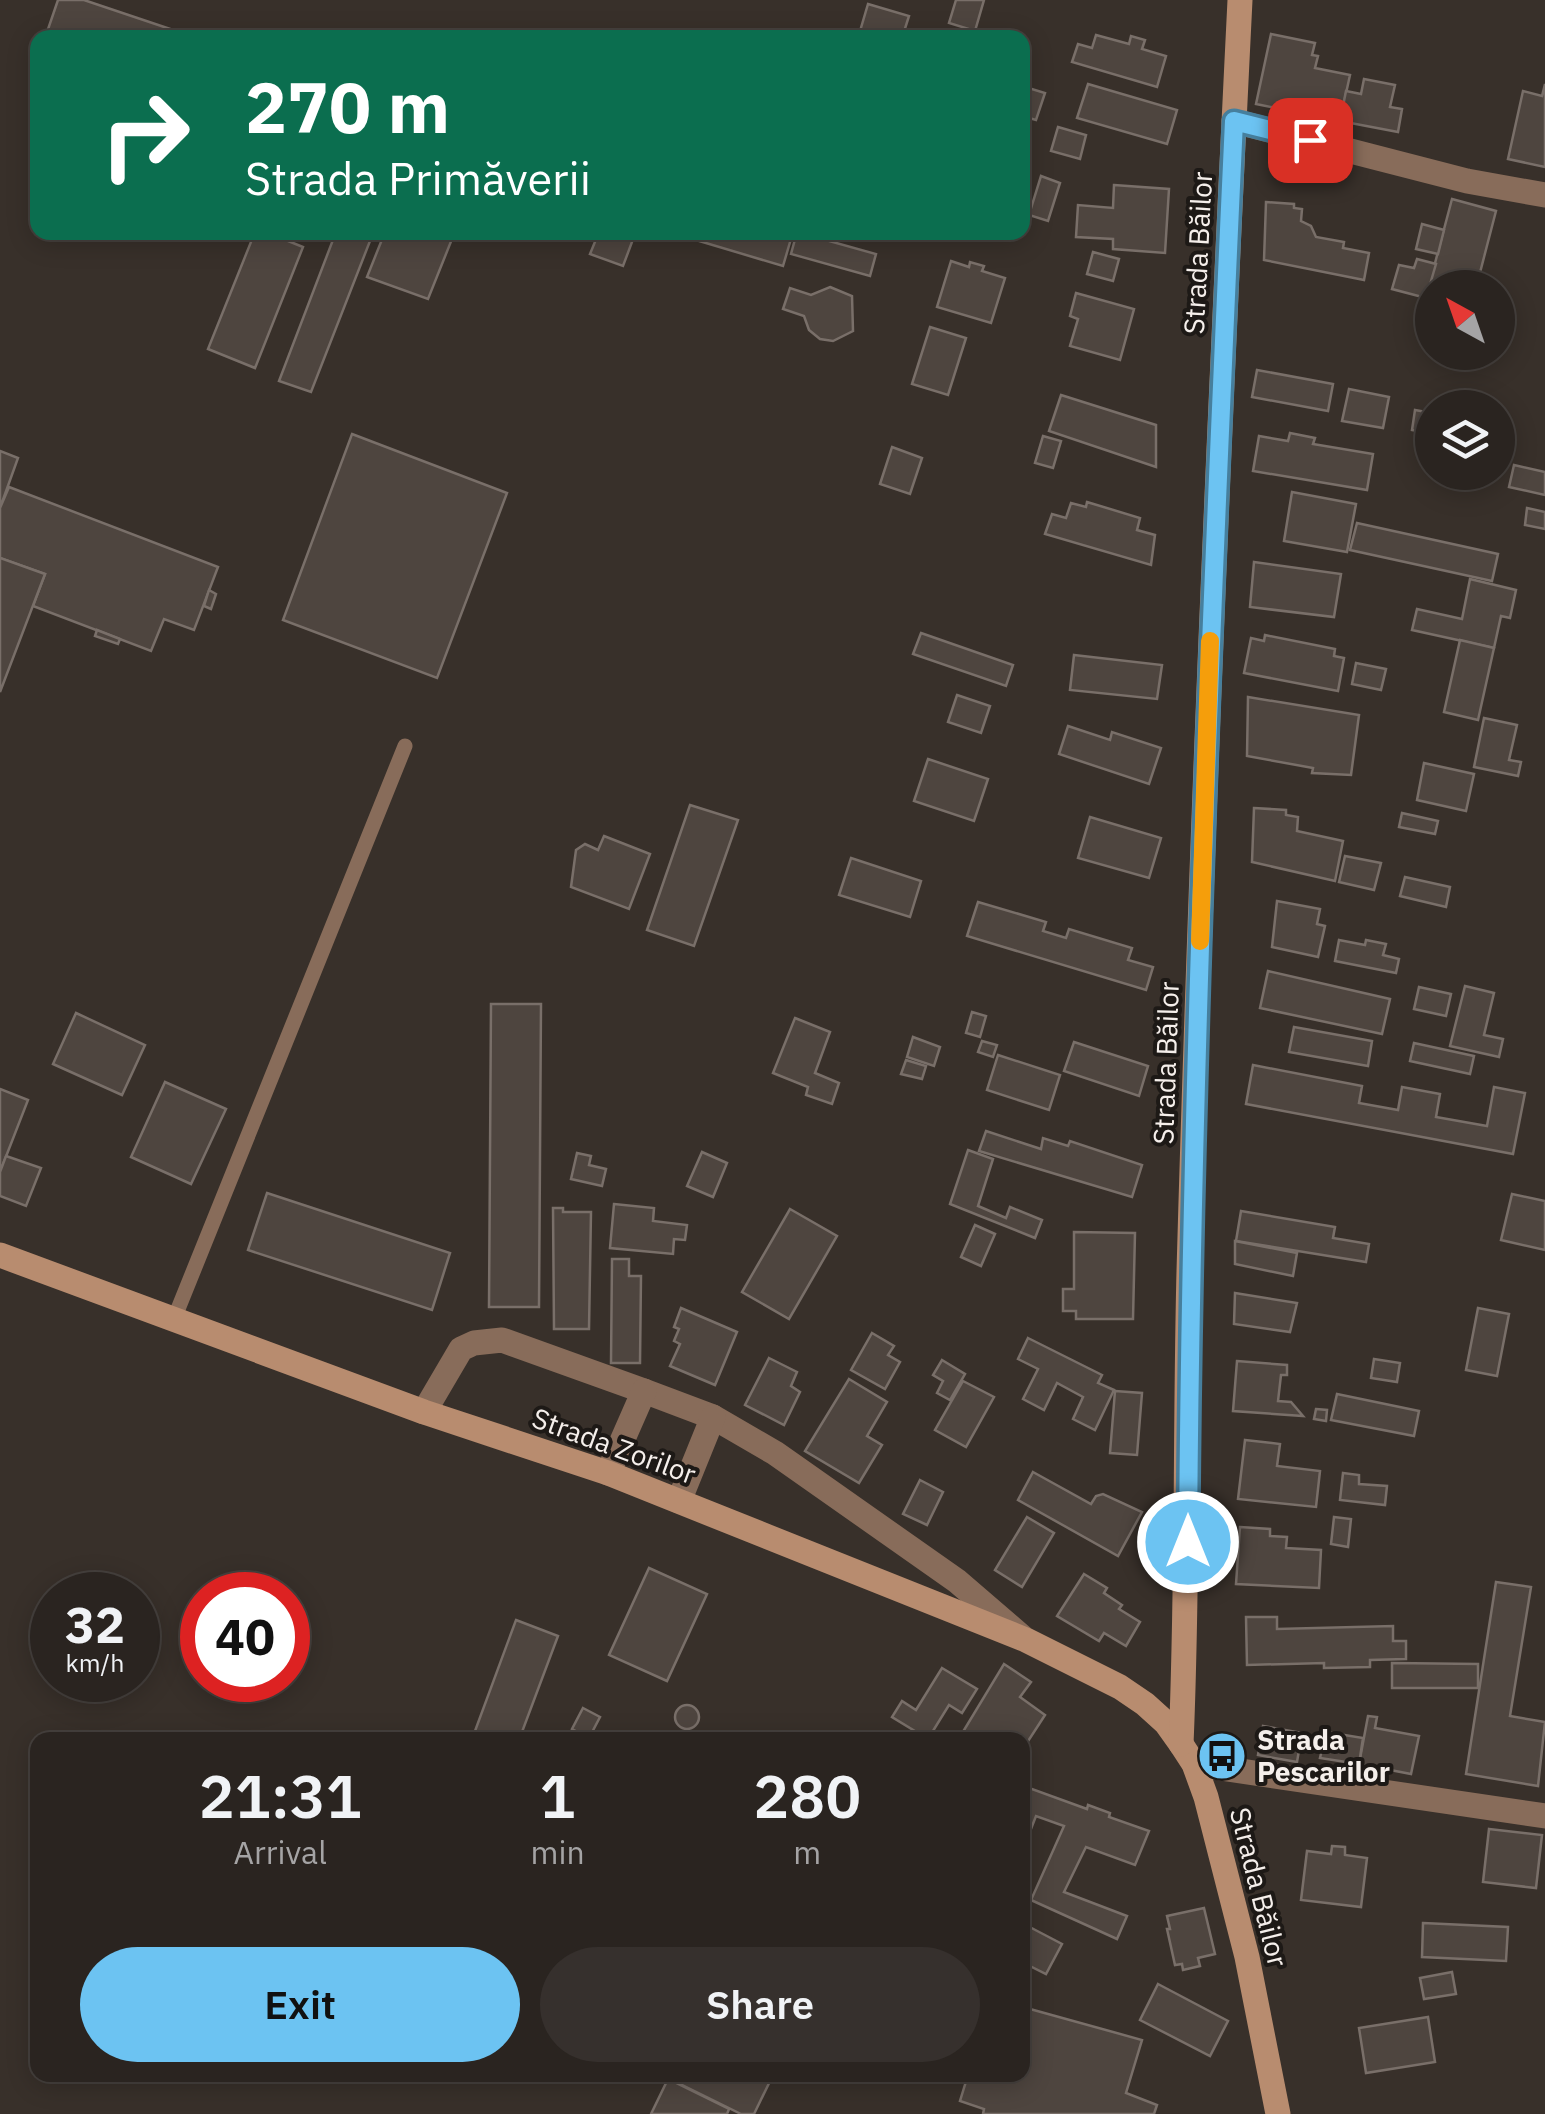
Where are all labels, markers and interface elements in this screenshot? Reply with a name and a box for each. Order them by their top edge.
text: 270 m [245,61,450,152]
icon: right [80,70,210,200]
pin [1268,98,1353,183]
icon: arrive [1283,113,1338,168]
text: Strada Primăverii [245,149,591,207]
street label: Strada Băilor [1175,171,1220,335]
north arrow [1415,270,1515,370]
map controls [1415,270,1515,490]
button: layers [1415,390,1515,490]
street label: Strada Băilor [1144,981,1187,1145]
street label: Strada Zorilor [527,1399,701,1492]
position arrow [1136,1490,1240,1594]
speed limit sign: 40 [180,1572,310,1702]
text: 32 [65,1592,125,1657]
text: km/h [66,1646,124,1679]
place label: Strada Pescarilor [1257,1721,1390,1790]
bus stop icon: Strada Pescarilor [1196,1730,1248,1782]
text: 21:31 [199,1756,362,1835]
text: 1 [540,1756,576,1835]
text: 280 [753,1756,861,1835]
street label: Strada Băilor [1222,1803,1297,1970]
text: Arrival [234,1831,327,1873]
text: min [530,1831,585,1873]
text: m [793,1831,821,1873]
button: Exit [80,1947,520,2062]
button: Share [540,1947,980,2062]

